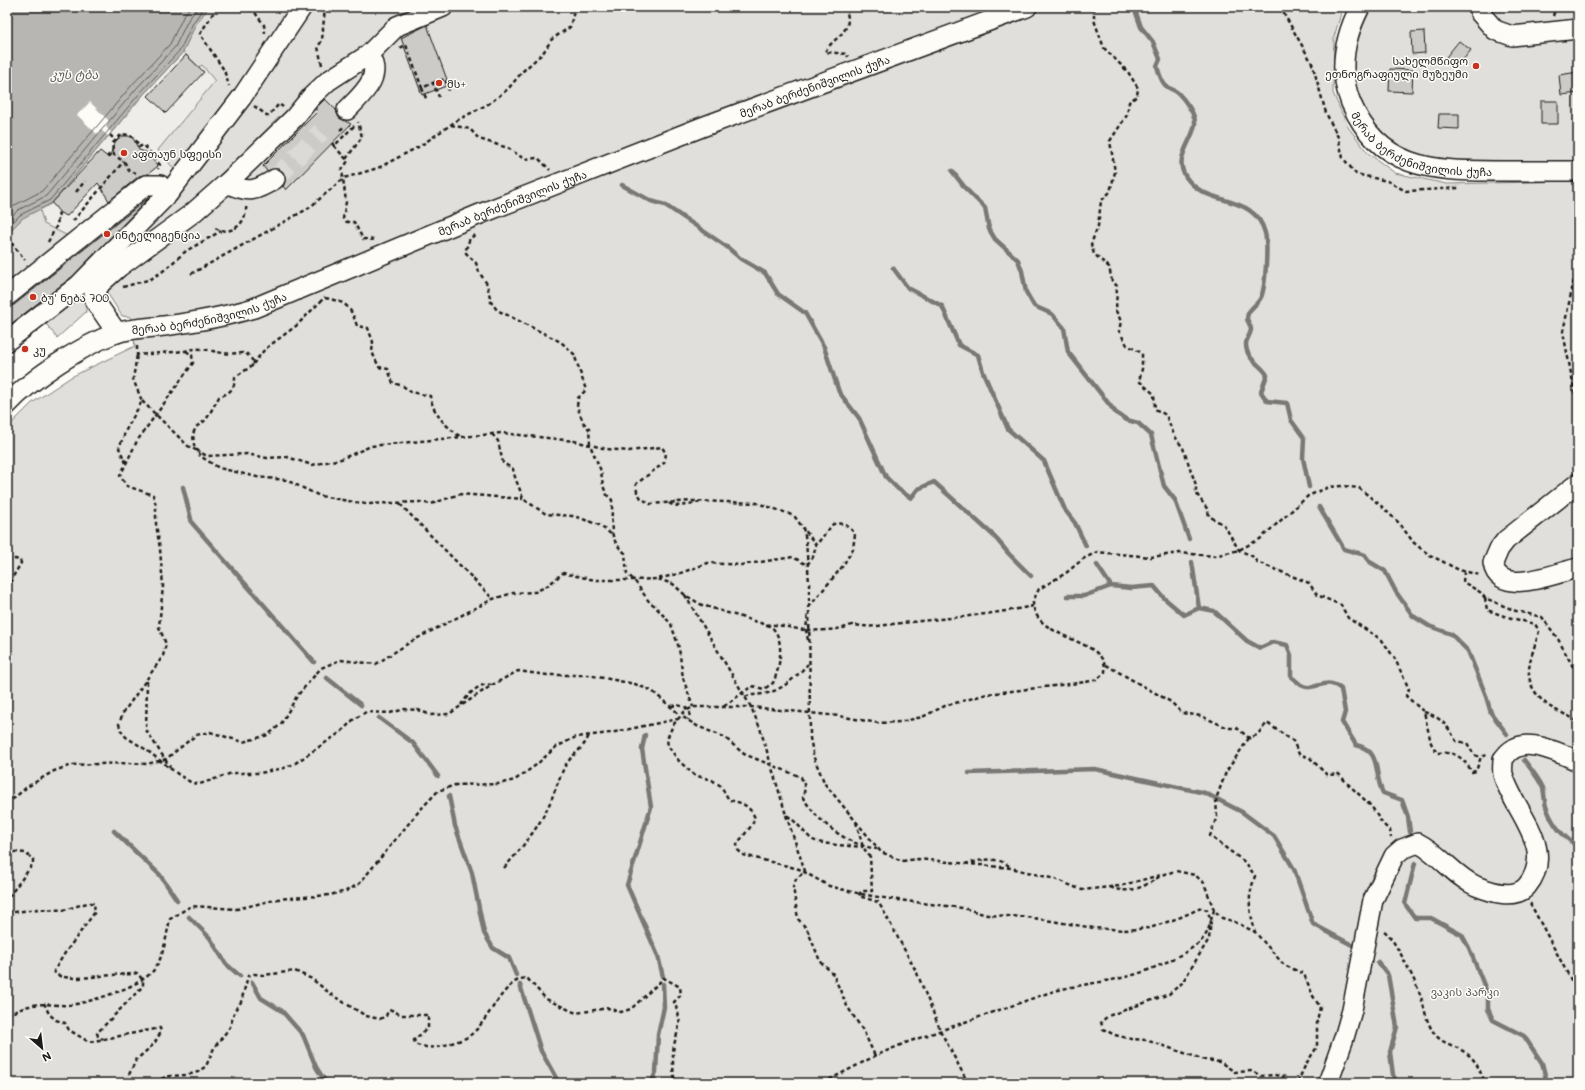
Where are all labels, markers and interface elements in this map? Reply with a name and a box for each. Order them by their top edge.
street label: მერაბ ბერძენიშვილის ქუჩა [737,51,891,120]
place label: სახელმწიფო ეთნოგრაფიული მუზეუმი [1325,53,1468,81]
marker: სახელმწიფო ეთნოგრაფიული მუზეუმი [1471,61,1481,71]
water label: კუს ტბა [50,66,98,82]
place label: მს+ [447,76,466,91]
marker: მს+ [434,78,444,88]
street label: მერაბ ბერძენიშვილის ქუჩა [1349,108,1492,179]
place label: აფთაუნ სფეისი [132,146,222,161]
marker: აფთაუნ სფეისი [119,148,129,158]
street label: მერაბ ბერძენიშვილის ქუჩა [435,166,589,238]
place label: ინტელიგენცია [115,227,200,242]
marker: ინტელიგენცია [102,229,112,239]
street label: მერაბ ბერძენიშვილის ქუჩა [131,288,289,337]
place label: ბუ' ნება 700 [41,290,109,305]
marker: ბუ' ნება 700 [28,292,38,302]
place label: კუ [33,342,46,357]
marker: კუ [20,344,30,354]
park label: ვაკის პარკი [1431,984,1499,999]
north arrow [22,1028,62,1068]
text: N [40,1049,54,1066]

